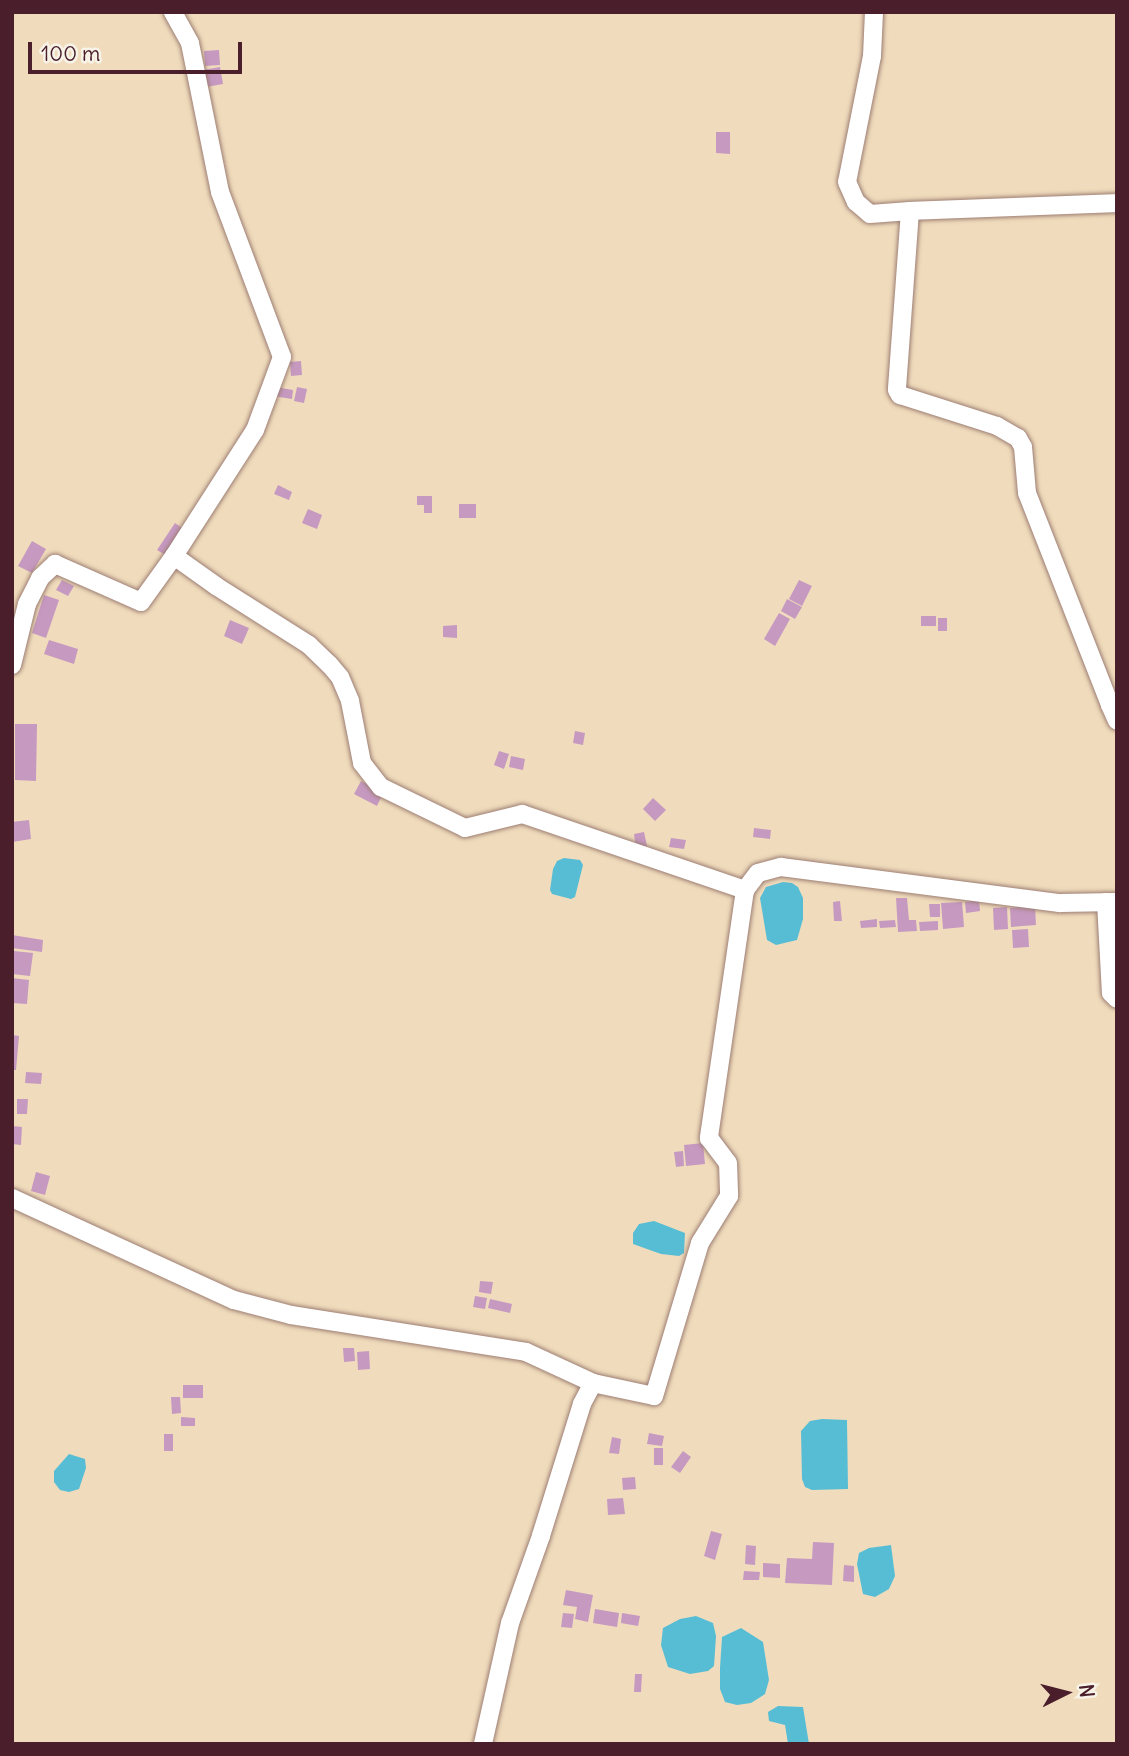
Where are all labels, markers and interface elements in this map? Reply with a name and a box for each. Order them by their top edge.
scale bar [32,28,245,72]
text: 100 m [41,40,100,67]
north arrow [1031,1658,1101,1728]
text: N [1074,1683,1100,1699]

